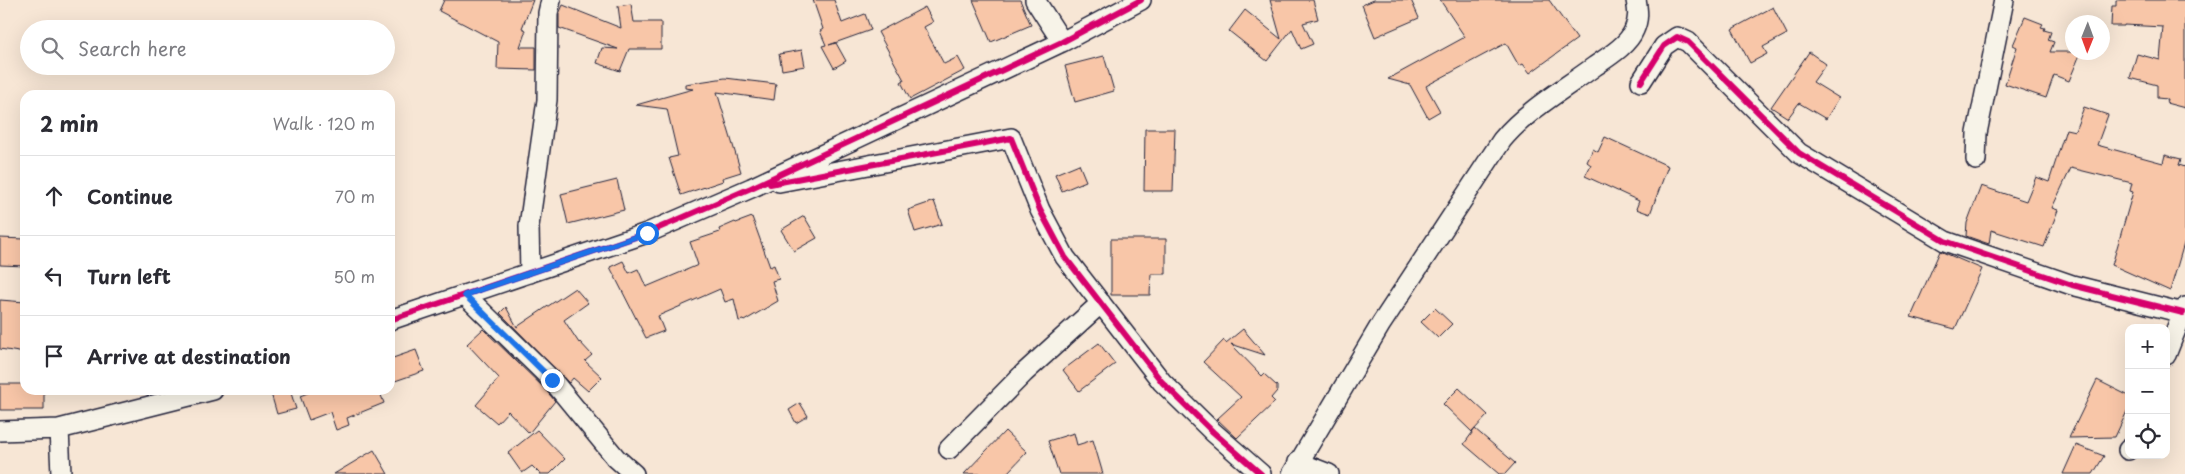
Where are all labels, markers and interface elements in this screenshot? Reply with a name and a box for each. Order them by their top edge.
north arrow [2065,15,2110,60]
search box [20,20,395,75]
icon: search [38,34,66,62]
text: Search here [78,34,187,62]
text: 2 min [40,107,99,139]
text: Walk · 120 m [273,111,375,135]
icon: ahead [40,182,68,210]
text: Continue [87,182,173,210]
text: 70 m [335,184,375,208]
route start [636,222,659,245]
icon: left [40,262,68,290]
text: Turn left [87,262,171,290]
text: 50 m [334,264,375,288]
map controls [2125,324,2170,459]
button: + [2125,324,2170,369]
icon: arrive [40,342,68,370]
text: Arrive at destination [87,342,291,370]
route end [541,369,564,392]
button: − [2125,369,2170,414]
button: locate [2125,414,2170,459]

